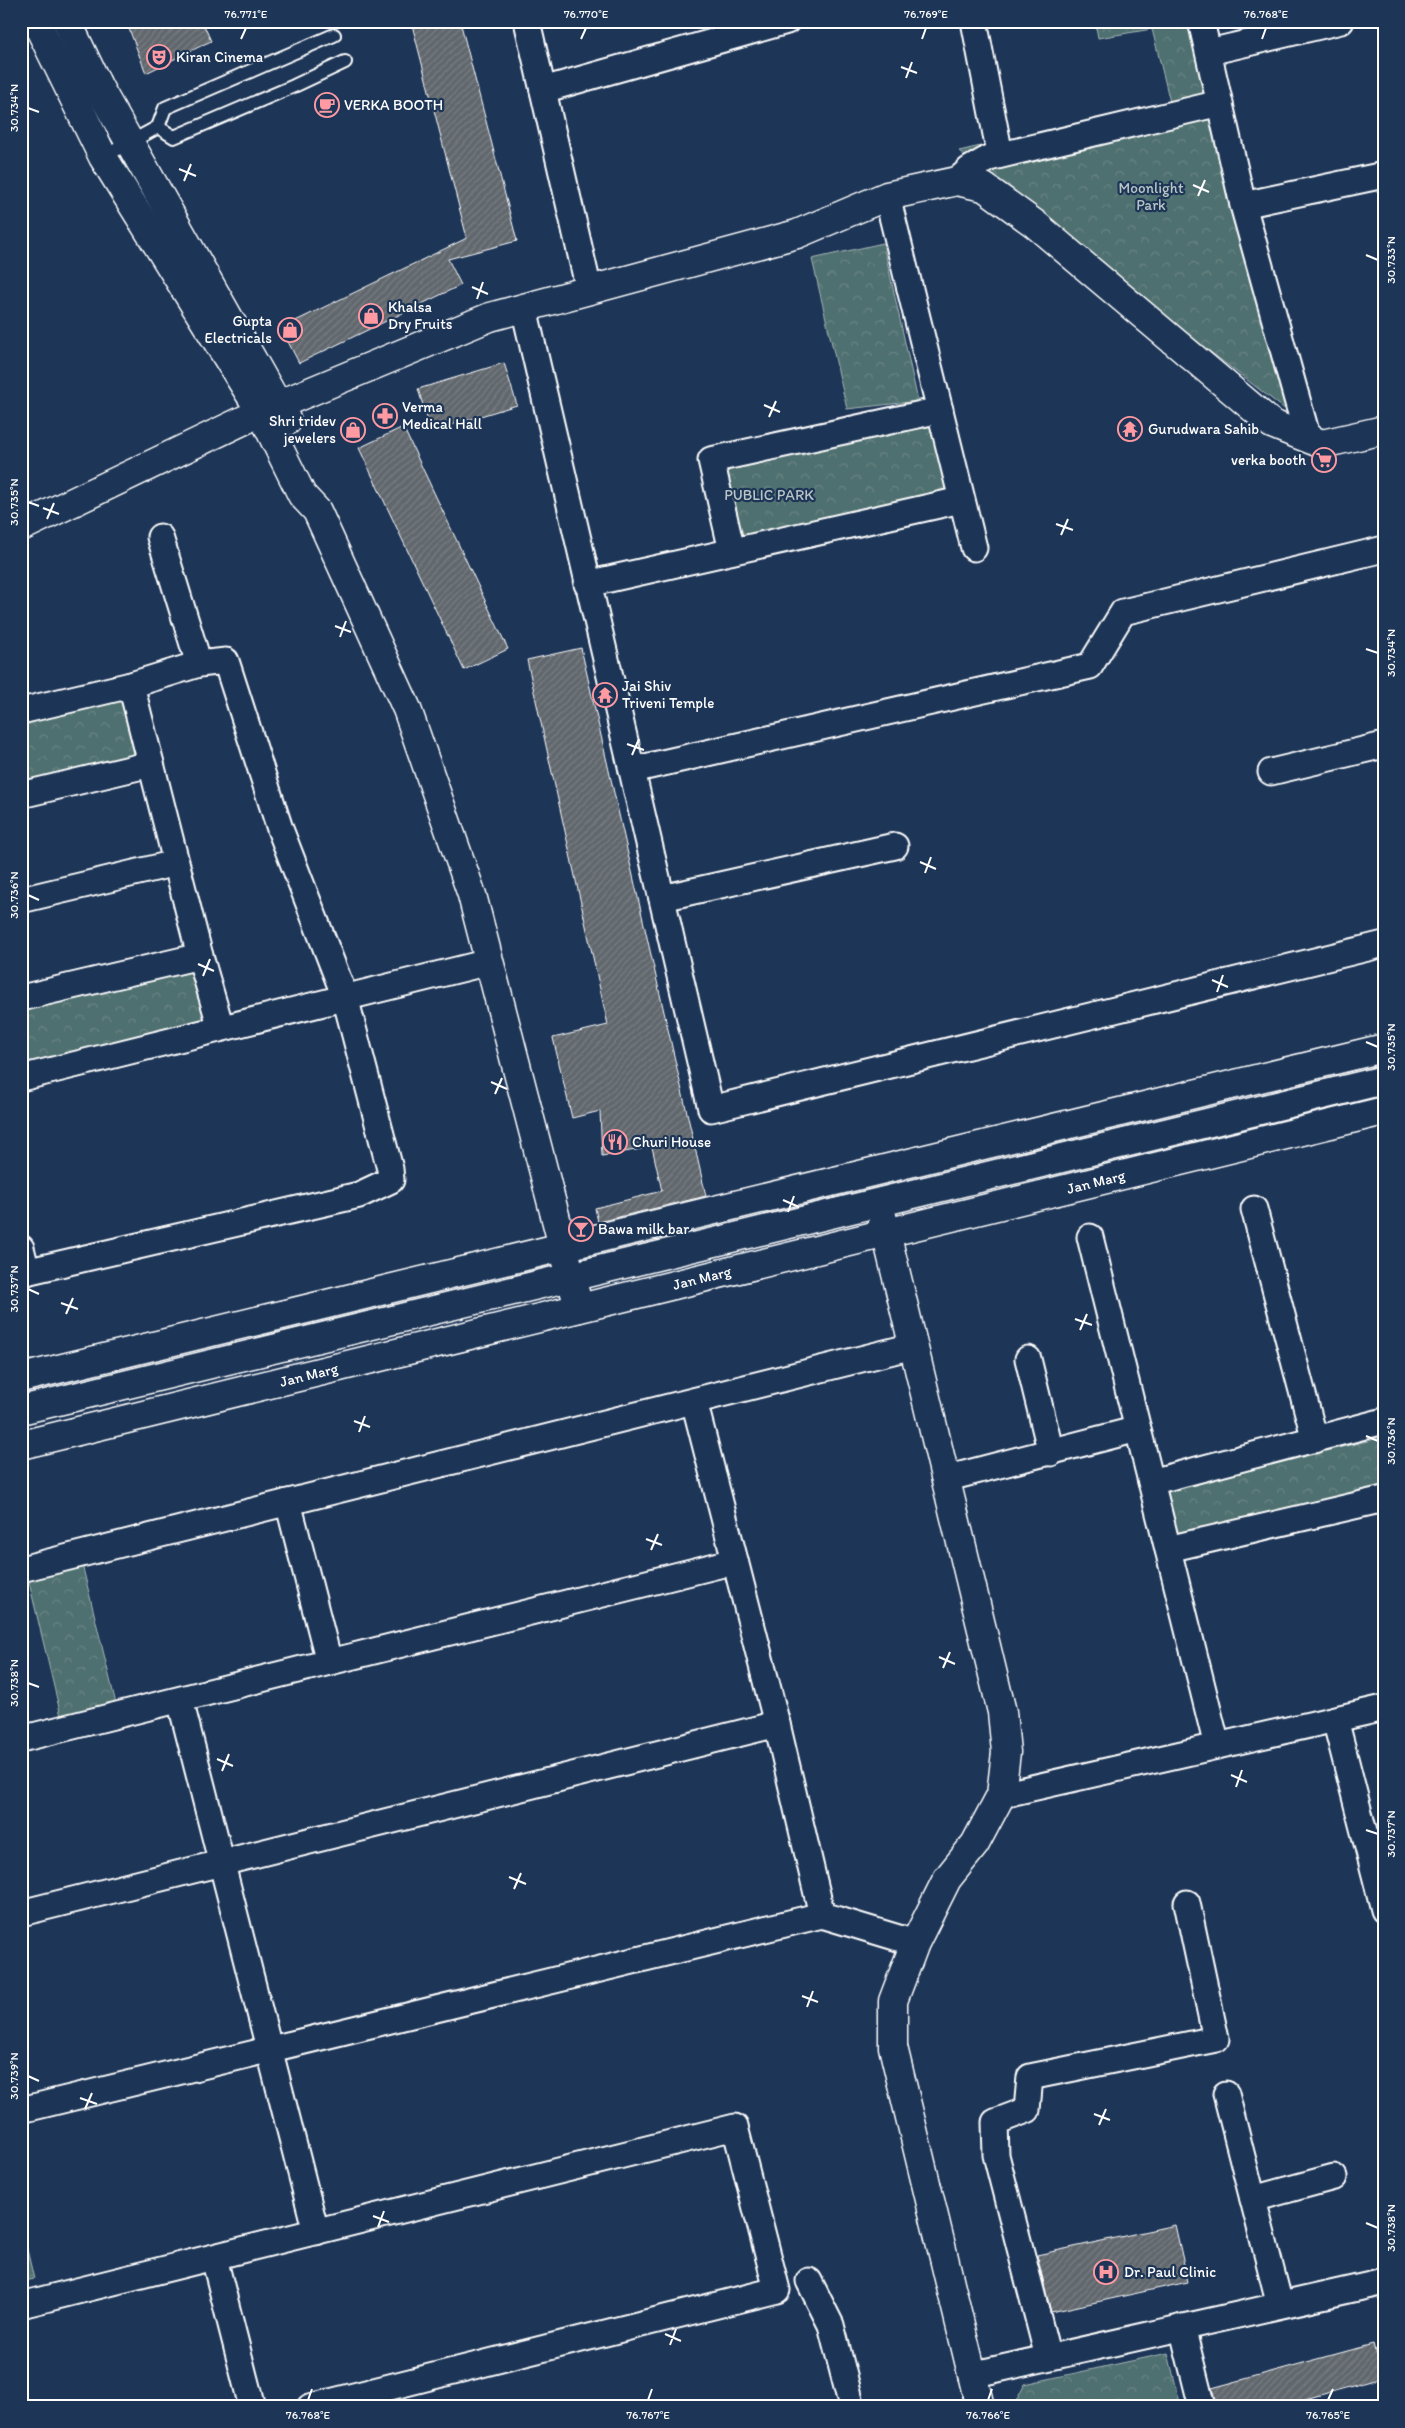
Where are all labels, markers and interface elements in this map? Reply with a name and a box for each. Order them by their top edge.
text: 76.771°E [225,7,268,21]
text: 76.770°E [564,7,609,21]
text: 76.769°E [904,7,948,21]
text: 76.768°E [1244,7,1289,21]
theatre icon: Kiran Cinema [146,44,172,70]
place label: Kiran Cinema [176,48,264,66]
text: 30.734°N [7,84,21,132]
cafe icon: VERKA BOOTH [314,92,340,118]
place label: VERKA BOOTH [344,96,443,114]
park label: Moonlight Park [1119,179,1184,214]
text: 30.733°N [1384,236,1398,284]
place label: Khalsa Dry Fruits [388,298,453,333]
shop icon: Khalsa Dry Fruits [358,303,384,329]
place label: Gupta Electricals [205,312,273,347]
shop icon: Gupta Electricals [277,317,303,343]
place label: Verma Medical Hall [402,398,483,433]
pharmacy icon: Verma Medical Hall [372,403,398,429]
place label: Shri tridev jewelers [269,412,336,447]
temple icon: Gurudwara Sahib [1117,416,1143,442]
shop icon: Shri tridev jewelers [340,417,366,443]
place label: Gurudwara Sahib [1148,420,1259,438]
supermarket icon: verka booth [1311,447,1337,473]
place label: verka booth [1231,451,1306,469]
text: 30.735°N [7,478,21,526]
park label: PUBLIC PARK [724,486,814,504]
text: 30.734°N [1384,629,1398,677]
place label: Jai Shiv Triveni Temple [622,677,714,712]
temple icon: Jai Shiv Triveni Temple [592,682,618,708]
text: 30.736°N [7,871,21,919]
text: 30.735°N [1384,1023,1398,1071]
restaurant icon: Churi House [602,1129,628,1155]
place label: Churi House [632,1133,711,1151]
street label: Jan Marg [1065,1166,1127,1198]
bar icon: Bawa milk bar [568,1216,594,1242]
place label: Bawa milk bar [598,1220,689,1238]
street label: Jan Marg [671,1262,733,1294]
text: 30.737°N [7,1266,21,1312]
street label: Jan Marg [278,1359,340,1391]
text: 30.736°N [1384,1417,1398,1465]
text: 30.738°N [7,1659,21,1707]
text: 30.737°N [1384,1811,1398,1857]
text: 30.739°N [7,2052,21,2100]
text: 30.738°N [1384,2204,1398,2252]
hospital icon: Dr. Paul Clinic [1093,2259,1119,2285]
place label: Dr. Paul Clinic [1124,2263,1216,2281]
text: 76.768°E [286,2408,331,2422]
text: 76.767°E [626,2408,670,2422]
text: 76.766°E [966,2408,1010,2422]
text: 76.765°E [1306,2408,1350,2422]

